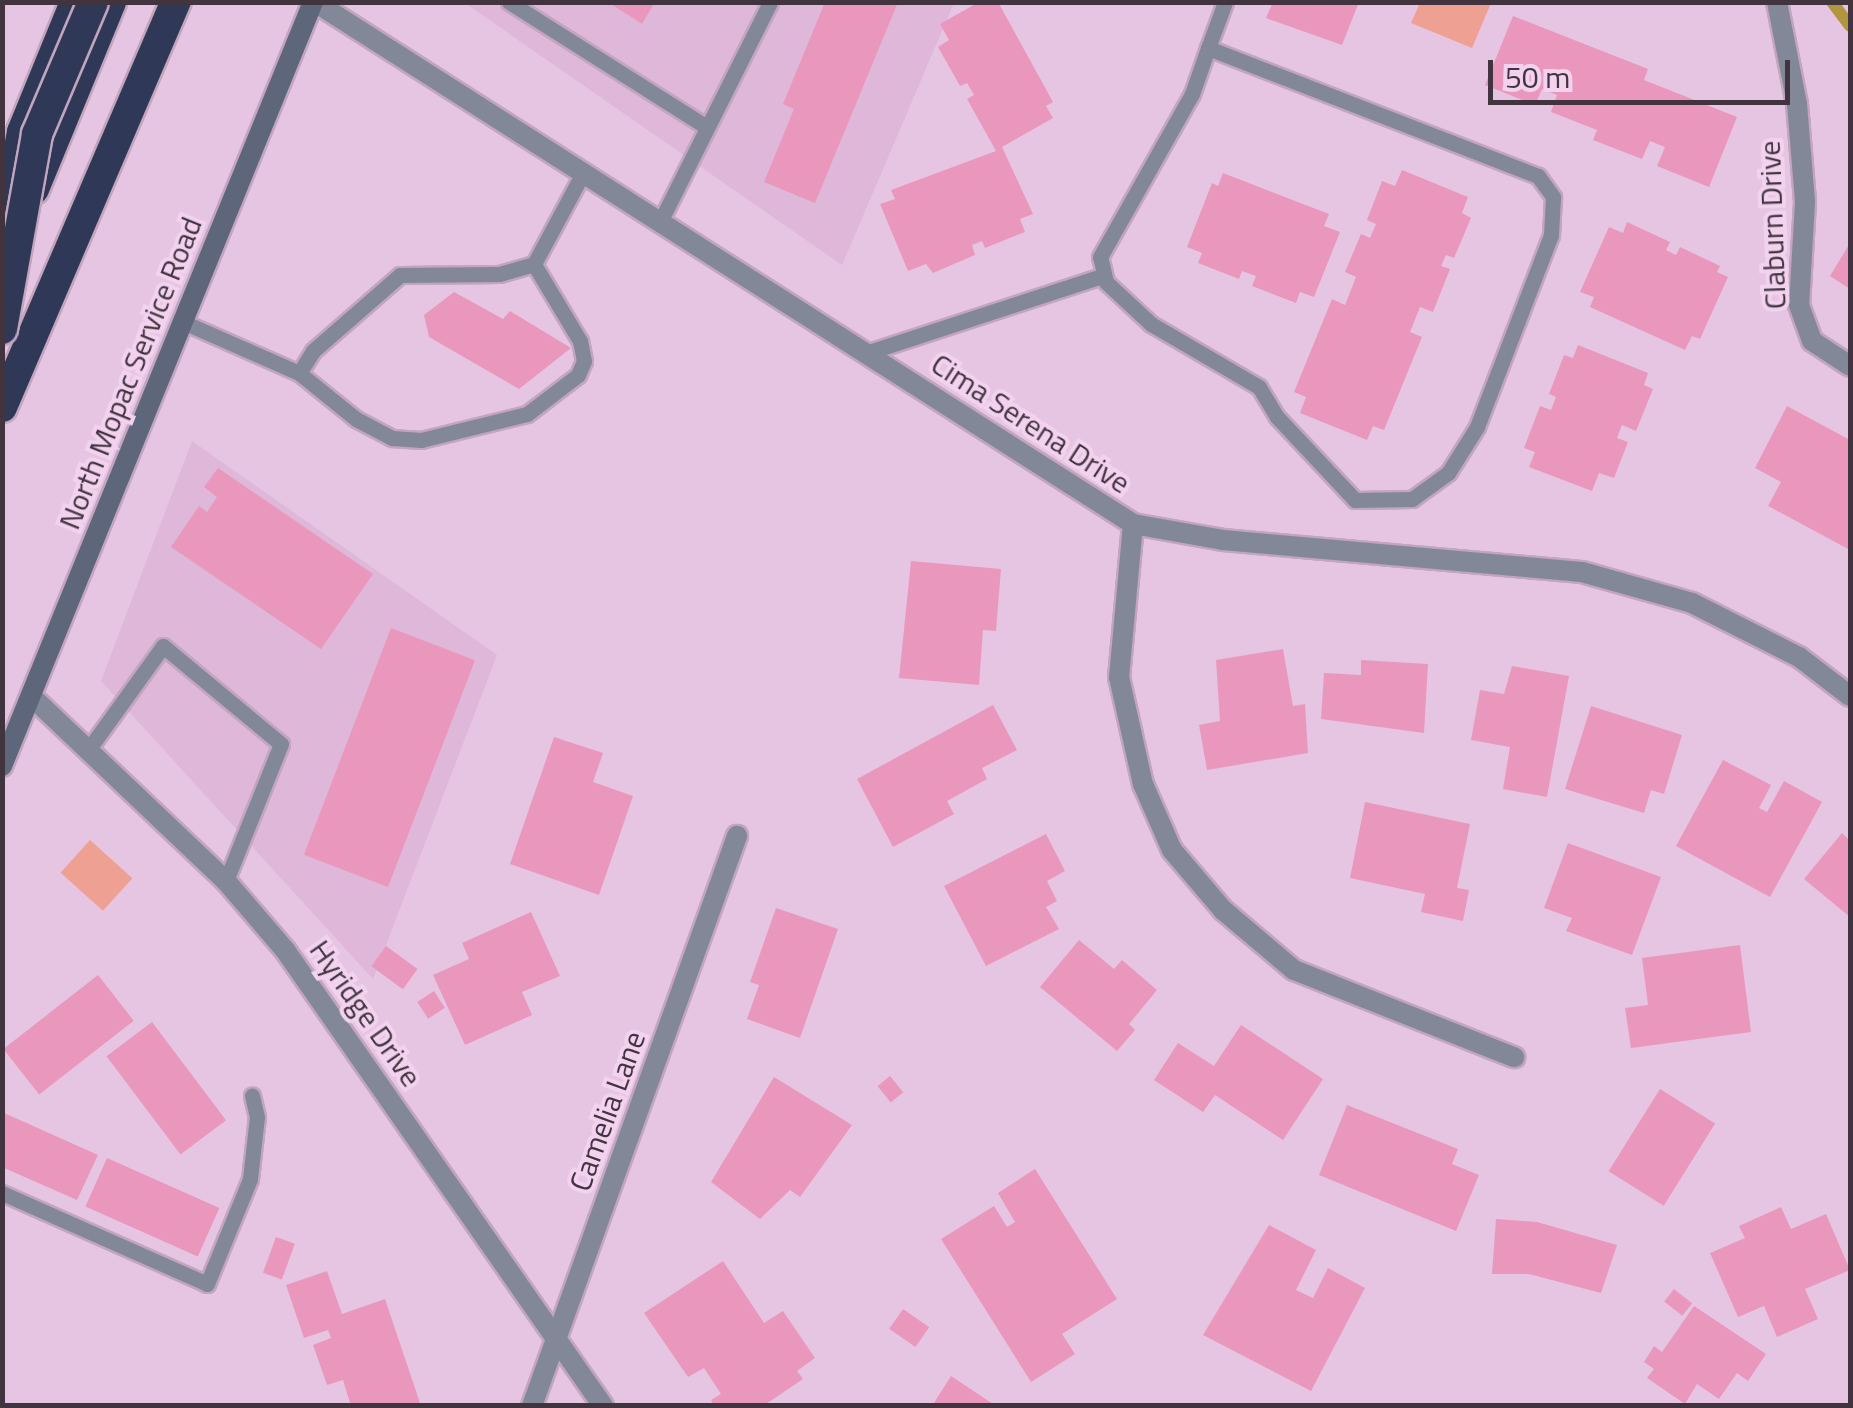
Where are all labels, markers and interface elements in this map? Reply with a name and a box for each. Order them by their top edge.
scale bar [1493,40,1796,102]
text: 50 m [1505,54,1570,100]
street label: Claburn Drive [1751,140,1793,310]
street label: North Mopac Service Road [51,212,209,534]
street label: Cima Serena Drive [925,345,1137,501]
street label: Hyridge Drive [302,933,430,1093]
street label: Camelia Lane [561,1026,653,1196]

